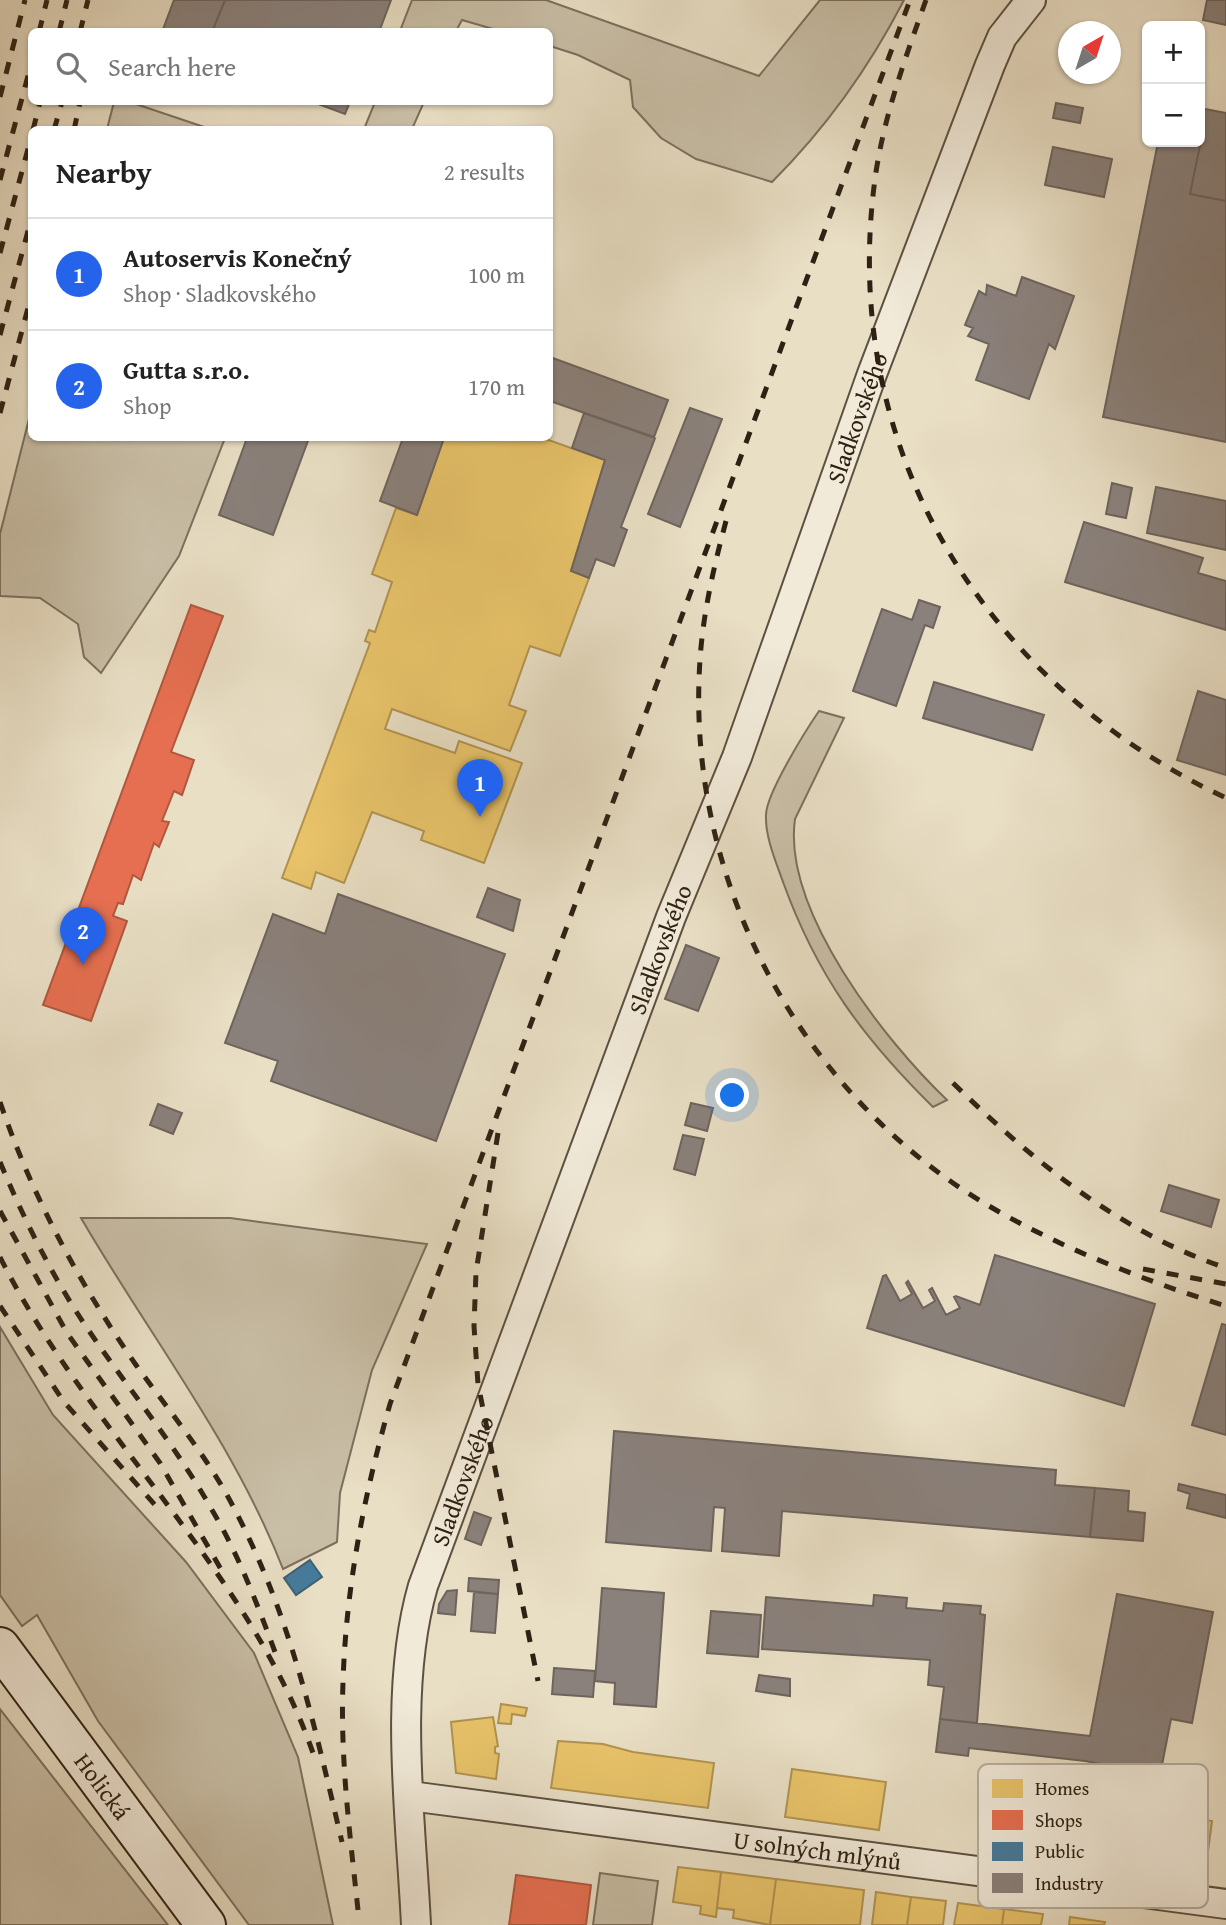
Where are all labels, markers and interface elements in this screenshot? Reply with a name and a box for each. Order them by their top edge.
north arrow [1058,21,1121,84]
map controls [1142,21,1205,147]
button: + [1142,21,1205,84]
search box [28,28,553,105]
text: Search here [108,47,236,86]
icon: search [52,48,90,86]
button: − [1142,84,1205,147]
text: Nearby [56,150,152,194]
text: 2 results [444,155,525,188]
text: Autoservis Konečný [123,238,351,277]
text: 1 [73,258,85,291]
text: 100 m [468,258,525,291]
text: Shop · Sladkovského [123,277,316,310]
street label: Sladkovského [817,347,896,488]
text: Gutta s.r.o. [123,350,250,389]
text: 2 [73,370,85,403]
text: 170 m [468,370,525,403]
text: Shop [123,389,171,422]
pin: 1 [457,759,503,817]
street label: Sladkovského [619,879,700,1019]
pin: 2 [60,907,106,965]
your location [715,1078,749,1112]
street label: Sladkovského [422,1411,502,1551]
street label: Holická [66,1745,140,1827]
legend [978,1764,1208,1908]
text: Homes [1035,1774,1089,1802]
text: Shops [1035,1806,1082,1834]
street label: U solných mlýnů [731,1821,903,1878]
text: Public [1035,1837,1084,1865]
text: Industry [1035,1869,1104,1897]

